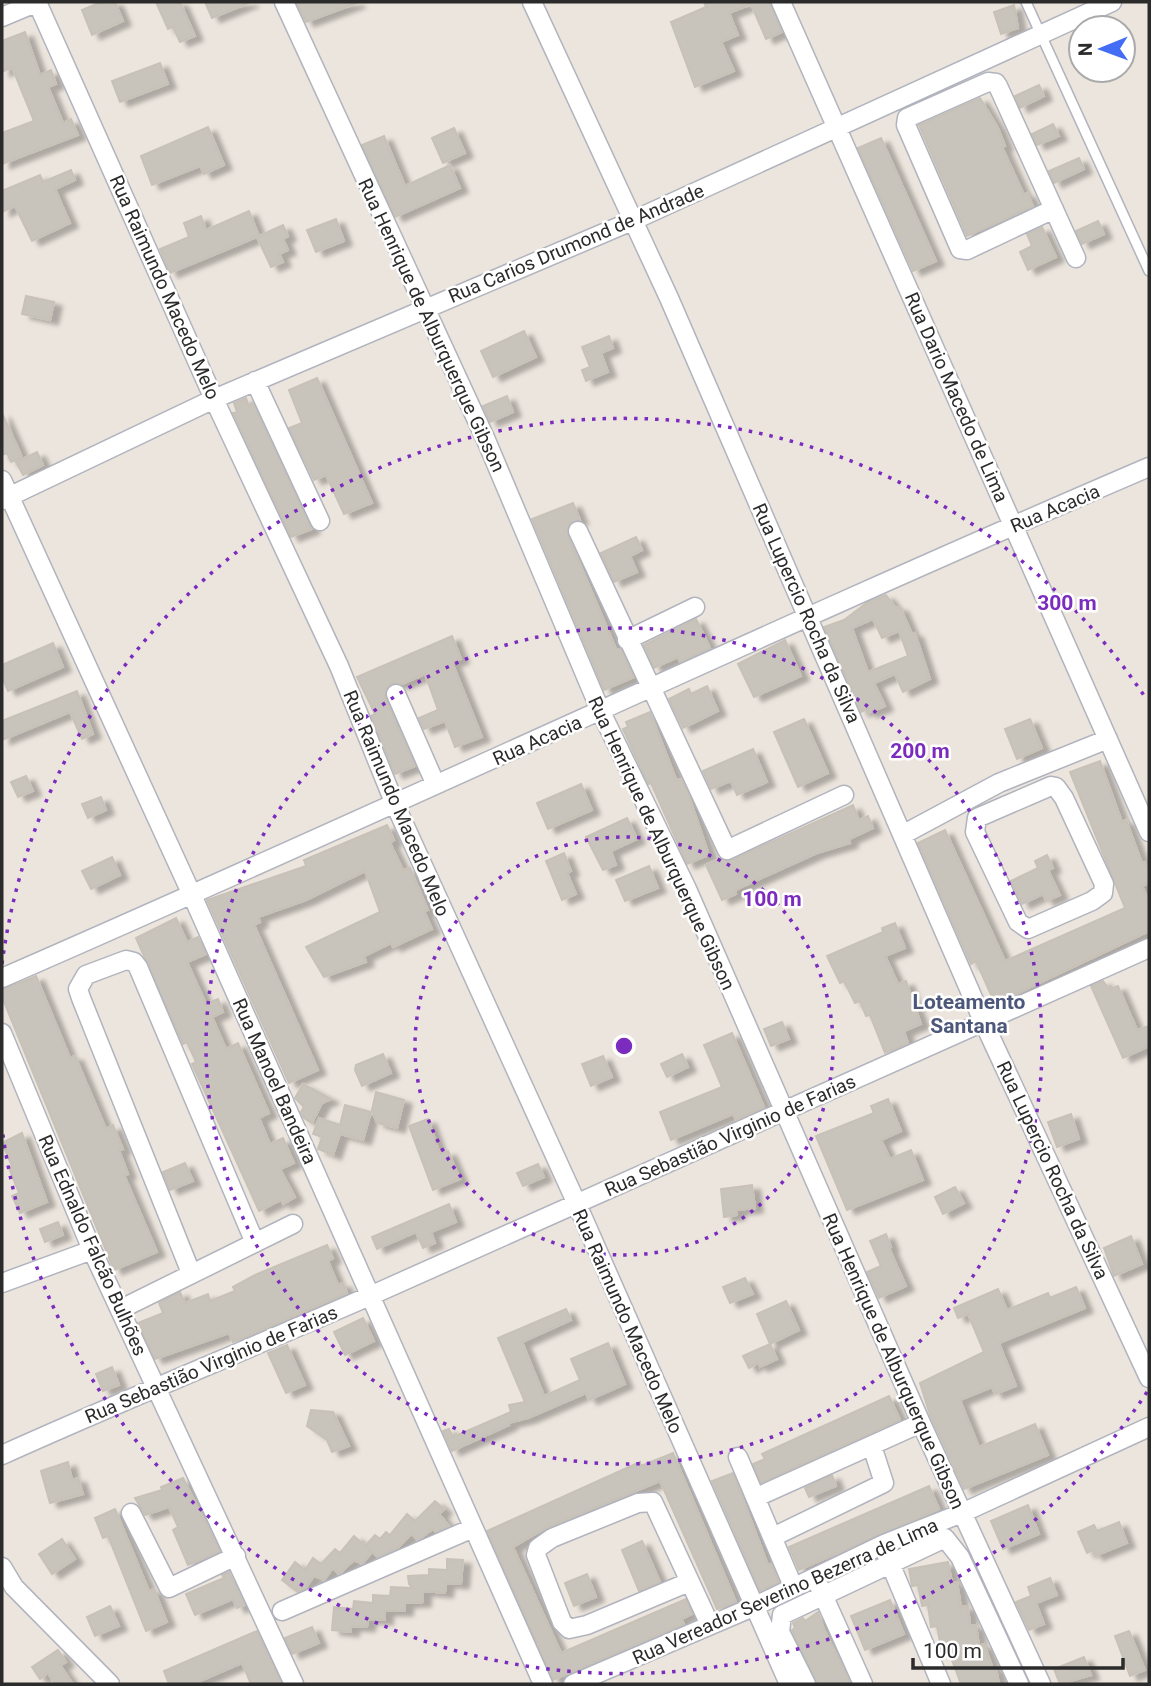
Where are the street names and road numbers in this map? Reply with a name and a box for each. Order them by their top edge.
street label: Rua Raimundo Macedo Melo [105,171,224,403]
street label: Rua Henrique de Alburquerque Gibson [353,175,510,476]
street label: Rua Carios Drumond de Andrade [445,179,707,308]
street label: Rua Dario Macedo de Lima [900,289,1013,506]
street label: Rua Acacia [1007,479,1103,538]
street label: Rua Lupercio Rocha da Silva [748,500,866,727]
street label: Rua Raimundo Macedo Melo [338,687,455,920]
street label: Rua Henrique de Alburquerque Gibson [583,693,740,994]
street label: Rua Acacia [489,711,585,770]
street label: Rua Manoel Bandeira [228,995,322,1168]
street label: Rua Lupercio Rocha da Silva [992,1057,1113,1283]
street label: Rua Sebastião Virginio de Farias [601,1070,859,1201]
street label: Rua Ednaldo Falcão Bulhões [33,1131,152,1359]
street label: Rua Raimundo Macedo Melo [568,1205,687,1437]
street label: Rua Henrique de Alburquerque Gibson [818,1210,969,1513]
street label: Rua Sebastião Virginio de Farias [81,1301,341,1428]
street label: Rua Vereador Severino Bezerra de Lima [629,1513,942,1669]

